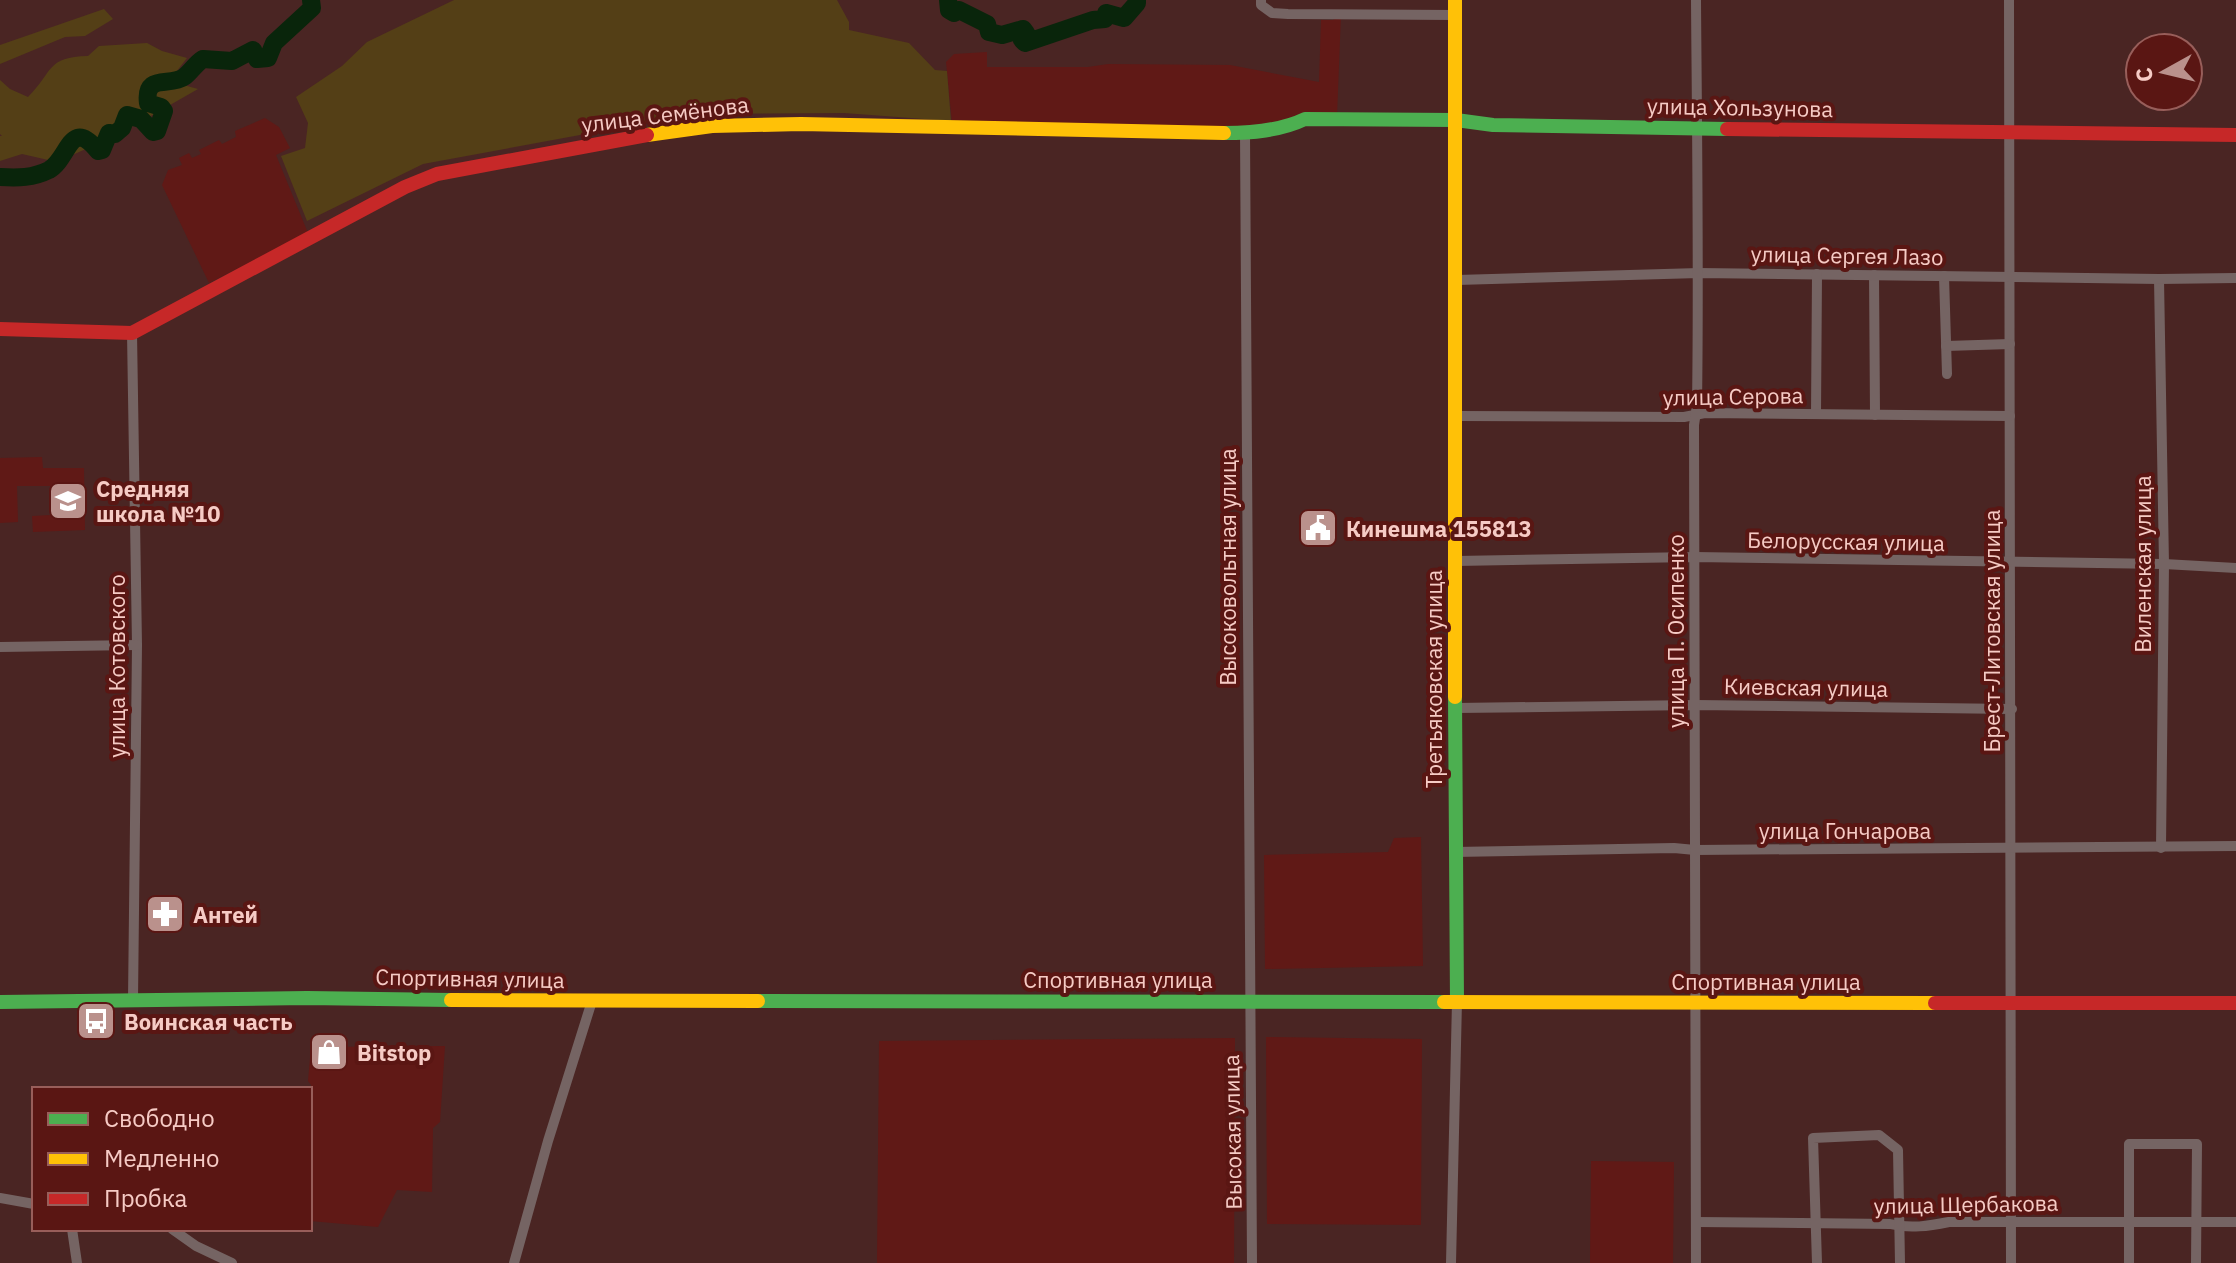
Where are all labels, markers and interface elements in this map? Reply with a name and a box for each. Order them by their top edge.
north arrow [2124,32,2204,112]
text: С [2128,66,2159,84]
street label: улица Семёнова [580,89,751,139]
street label: улица Хользунова [1647,91,1834,123]
street label: улица Сергея Лазо [1750,239,1944,271]
street label: улица Серова [1662,380,1804,412]
street label: Высоковольтная улица [1213,448,1242,686]
place label: Средняя школа №10 [96,474,220,528]
street label: Виленская улица [2128,475,2157,653]
school or university icon: Средняя школа №10 [47,480,89,522]
public building icon: Кинешма 155813 [1297,507,1339,549]
street label: Брест-Литовская улица [1977,509,2006,753]
place label: Кинешма 155813 [1346,514,1532,543]
street label: Белорусская улица [1747,525,1945,557]
street label: улица П. Осипенко [1661,534,1690,728]
street label: Третьяковская улица [1419,569,1448,788]
street label: улица Котовского [102,574,131,758]
street label: Киевская улица [1724,671,1889,703]
street label: улица Гончарова [1759,816,1932,845]
pharmacy icon: Антей [144,893,186,935]
place label: Антей [193,900,258,929]
street label: Спортивная улица [375,962,565,994]
street label: Спортивная улица [1023,965,1213,994]
street label: Спортивная улица [1671,967,1861,996]
bus stop icon: Воинская часть [75,1000,117,1042]
place label: Воинская часть [124,1007,293,1036]
shop icon: Bitstop [308,1031,350,1073]
place label: Bitstop [357,1038,431,1067]
street label: Высокая улица [1216,1054,1248,1210]
legend [32,1087,312,1231]
text: Свободно [104,1102,215,1134]
text: Медленно [104,1142,220,1174]
text: Пробка [104,1182,188,1214]
street label: улица Щербакова [1873,1188,2059,1220]

